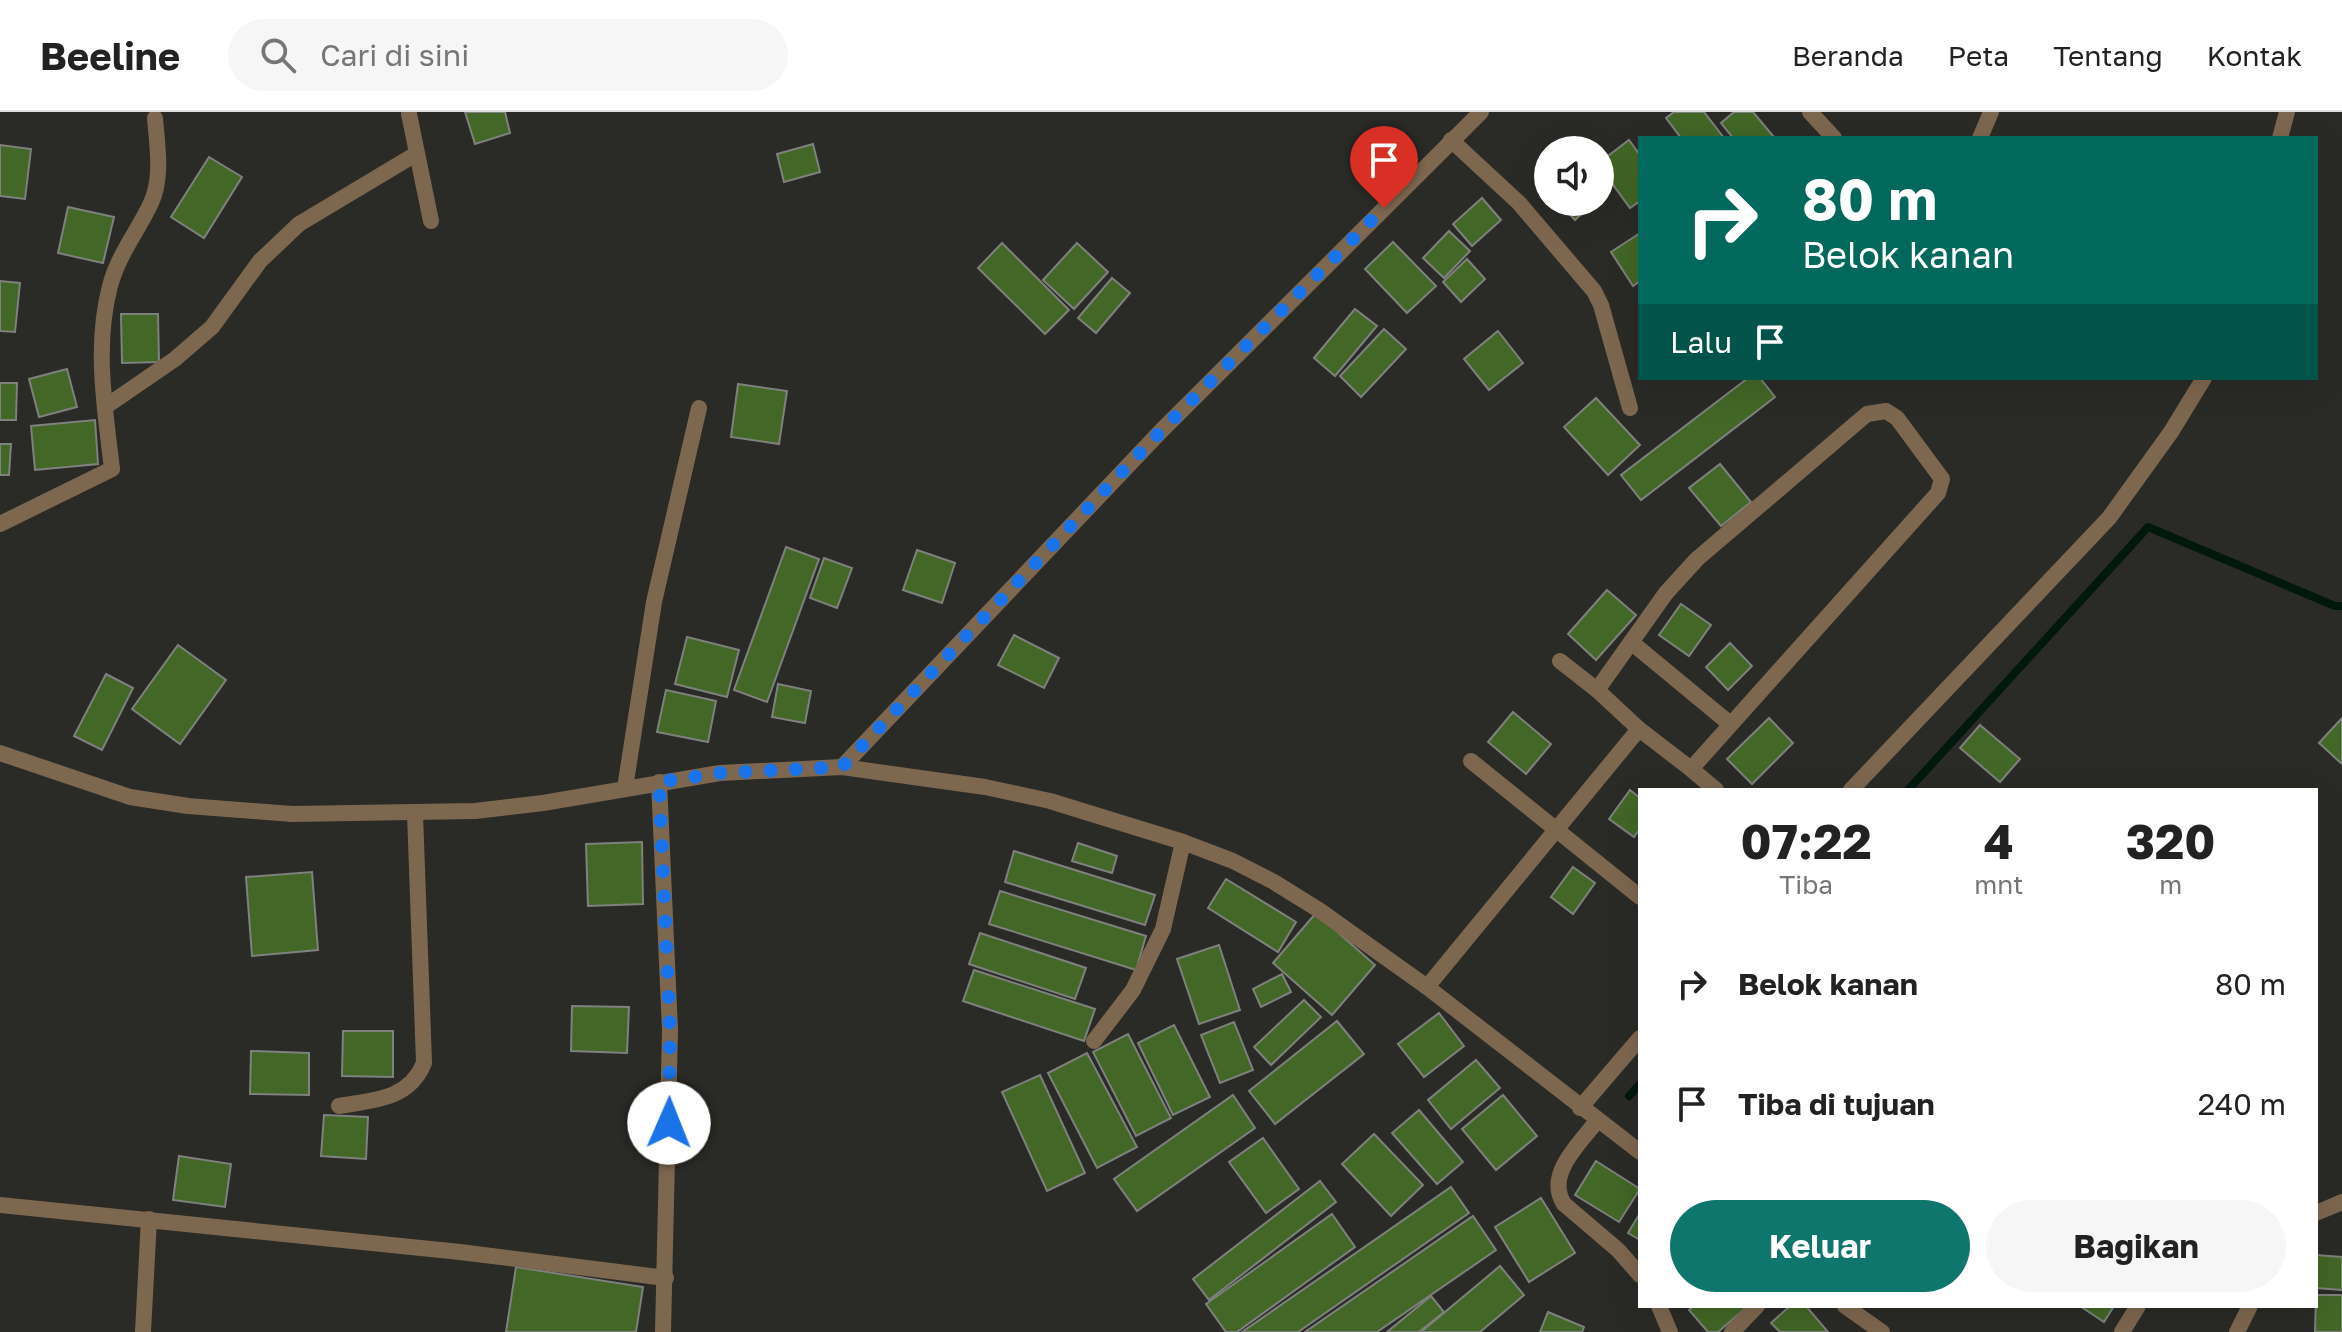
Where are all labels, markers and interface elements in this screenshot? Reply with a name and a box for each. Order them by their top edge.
search box [228,19,788,91]
text: Beeline [40,33,180,78]
icon: search [256,33,300,77]
text: Cari di sini [320,37,469,73]
text: Beranda [1792,39,1904,72]
text: Peta [1948,39,2009,72]
text: Tentang [2053,39,2163,72]
text: Kontak [2207,39,2302,72]
pin [1350,126,1418,208]
map controls [1534,136,1614,216]
button: sound [1534,136,1614,216]
icon: arrive [1362,138,1406,182]
text: 80 m [1802,165,1937,232]
icon: right [1670,168,1774,272]
text: Belok kanan [1802,233,2014,276]
icon: arrive [1748,320,1792,364]
text: Lalu [1670,324,1732,360]
text: 07:22 [1740,812,1872,870]
text: 4 [1984,812,2014,870]
text: 320 [2126,812,2216,870]
text: Tiba [1779,869,1833,900]
text: mnt [1974,869,2023,900]
text: m [2159,869,2182,900]
icon: right [1670,962,1714,1006]
text: Belok kanan [1738,966,1918,1002]
text: 80 m [2215,966,2286,1002]
position arrow [627,1081,711,1165]
icon: arrive [1670,1082,1714,1126]
text: Tiba di tujuan [1738,1086,1935,1122]
text: 240 m [2198,1086,2286,1122]
button: Keluar [1670,1200,1970,1292]
button: Bagikan [1986,1200,2286,1292]

